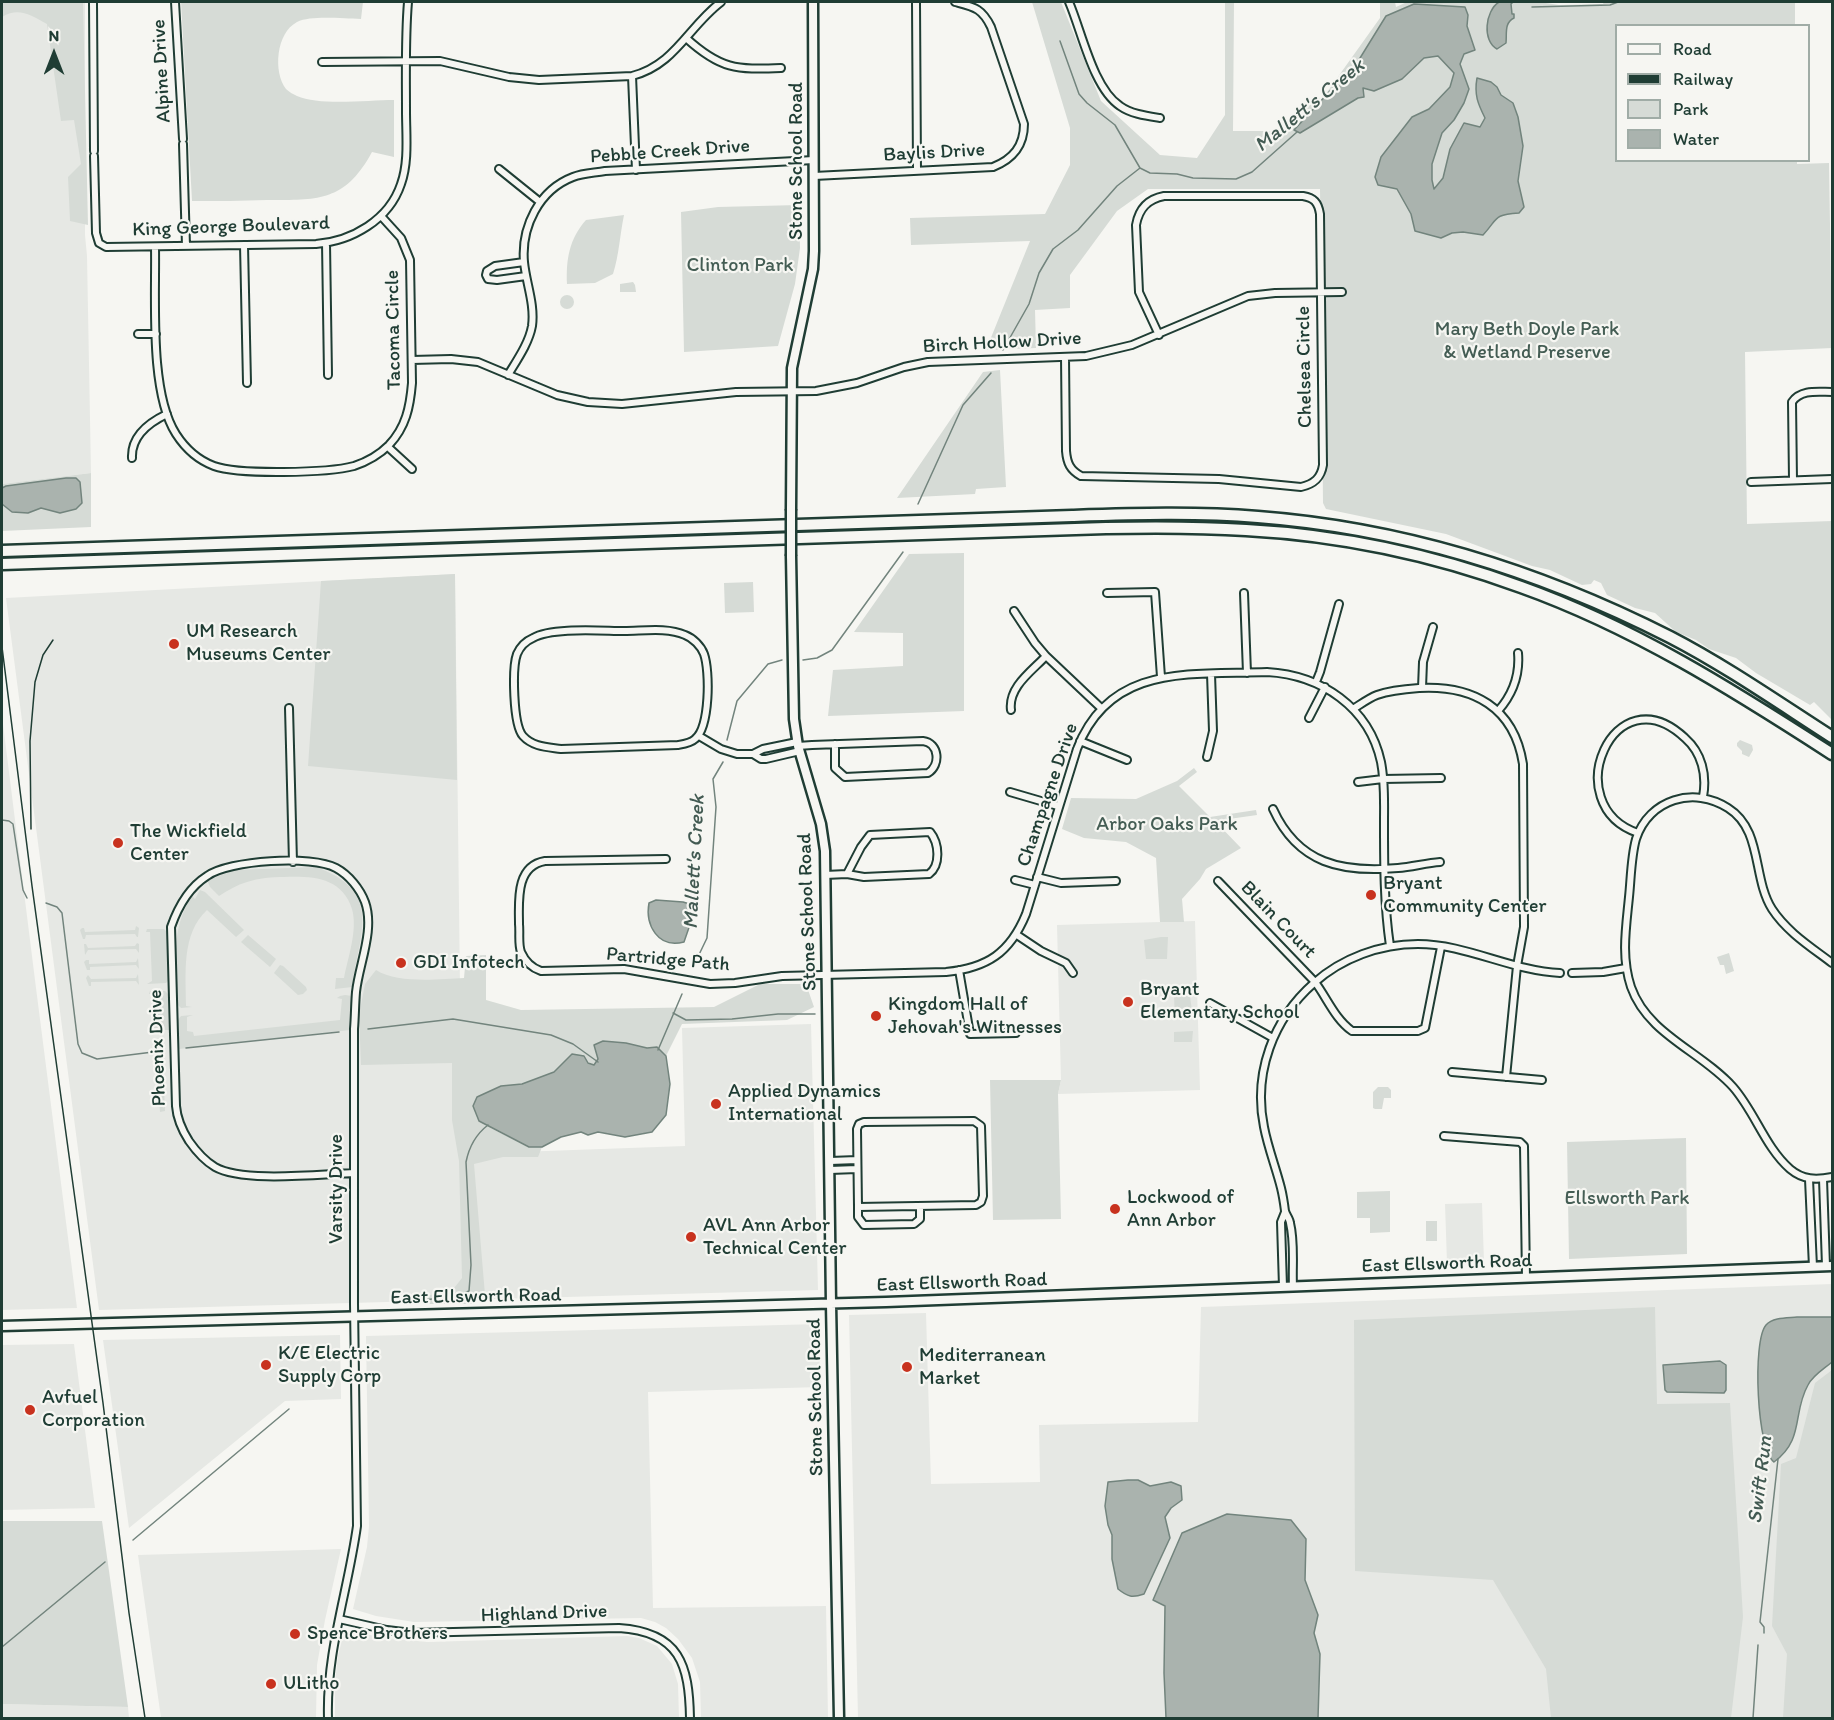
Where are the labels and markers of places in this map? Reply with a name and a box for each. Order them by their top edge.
place label: UM Research Museums Center [186,620,331,667]
marker: UM Research Museums Center [167,637,181,651]
place label: The Wickfield Center [130,820,247,867]
marker: The Wickfield Center [111,836,125,850]
place label: Bryant Community Center [1383,872,1546,919]
marker: Bryant Community Center [1364,888,1378,902]
place label: GDI Infotech [413,951,525,975]
marker: GDI Infotech [394,956,408,970]
place label: Bryant Elementary School [1140,978,1299,1025]
place label: Kingdom Hall of Jehovah's Witnesses [888,993,1062,1040]
marker: Bryant Elementary School [1121,995,1135,1009]
marker: Kingdom Hall of Jehovah's Witnesses [869,1009,883,1023]
place label: Applied Dynamics International [728,1080,881,1127]
marker: Applied Dynamics International [709,1097,723,1111]
place label: Lockwood of Ann Arbor [1127,1186,1234,1233]
marker: Lockwood of Ann Arbor [1108,1202,1122,1216]
place label: AVL Ann Arbor Technical Center [703,1214,846,1261]
marker: AVL Ann Arbor Technical Center [684,1230,698,1244]
place label: K/E Electric Supply Corp [278,1342,381,1389]
place label: Mediterranean Market [919,1344,1046,1391]
marker: K/E Electric Supply Corp [259,1358,273,1372]
marker: Mediterranean Market [900,1360,914,1374]
place label: Avfuel Corporation [42,1386,145,1433]
marker: Avfuel Corporation [23,1403,37,1417]
place label: Spence Brothers [307,1622,448,1646]
marker: Spence Brothers [288,1627,302,1641]
place label: ULitho [283,1672,339,1696]
marker: ULitho [264,1677,278,1691]

